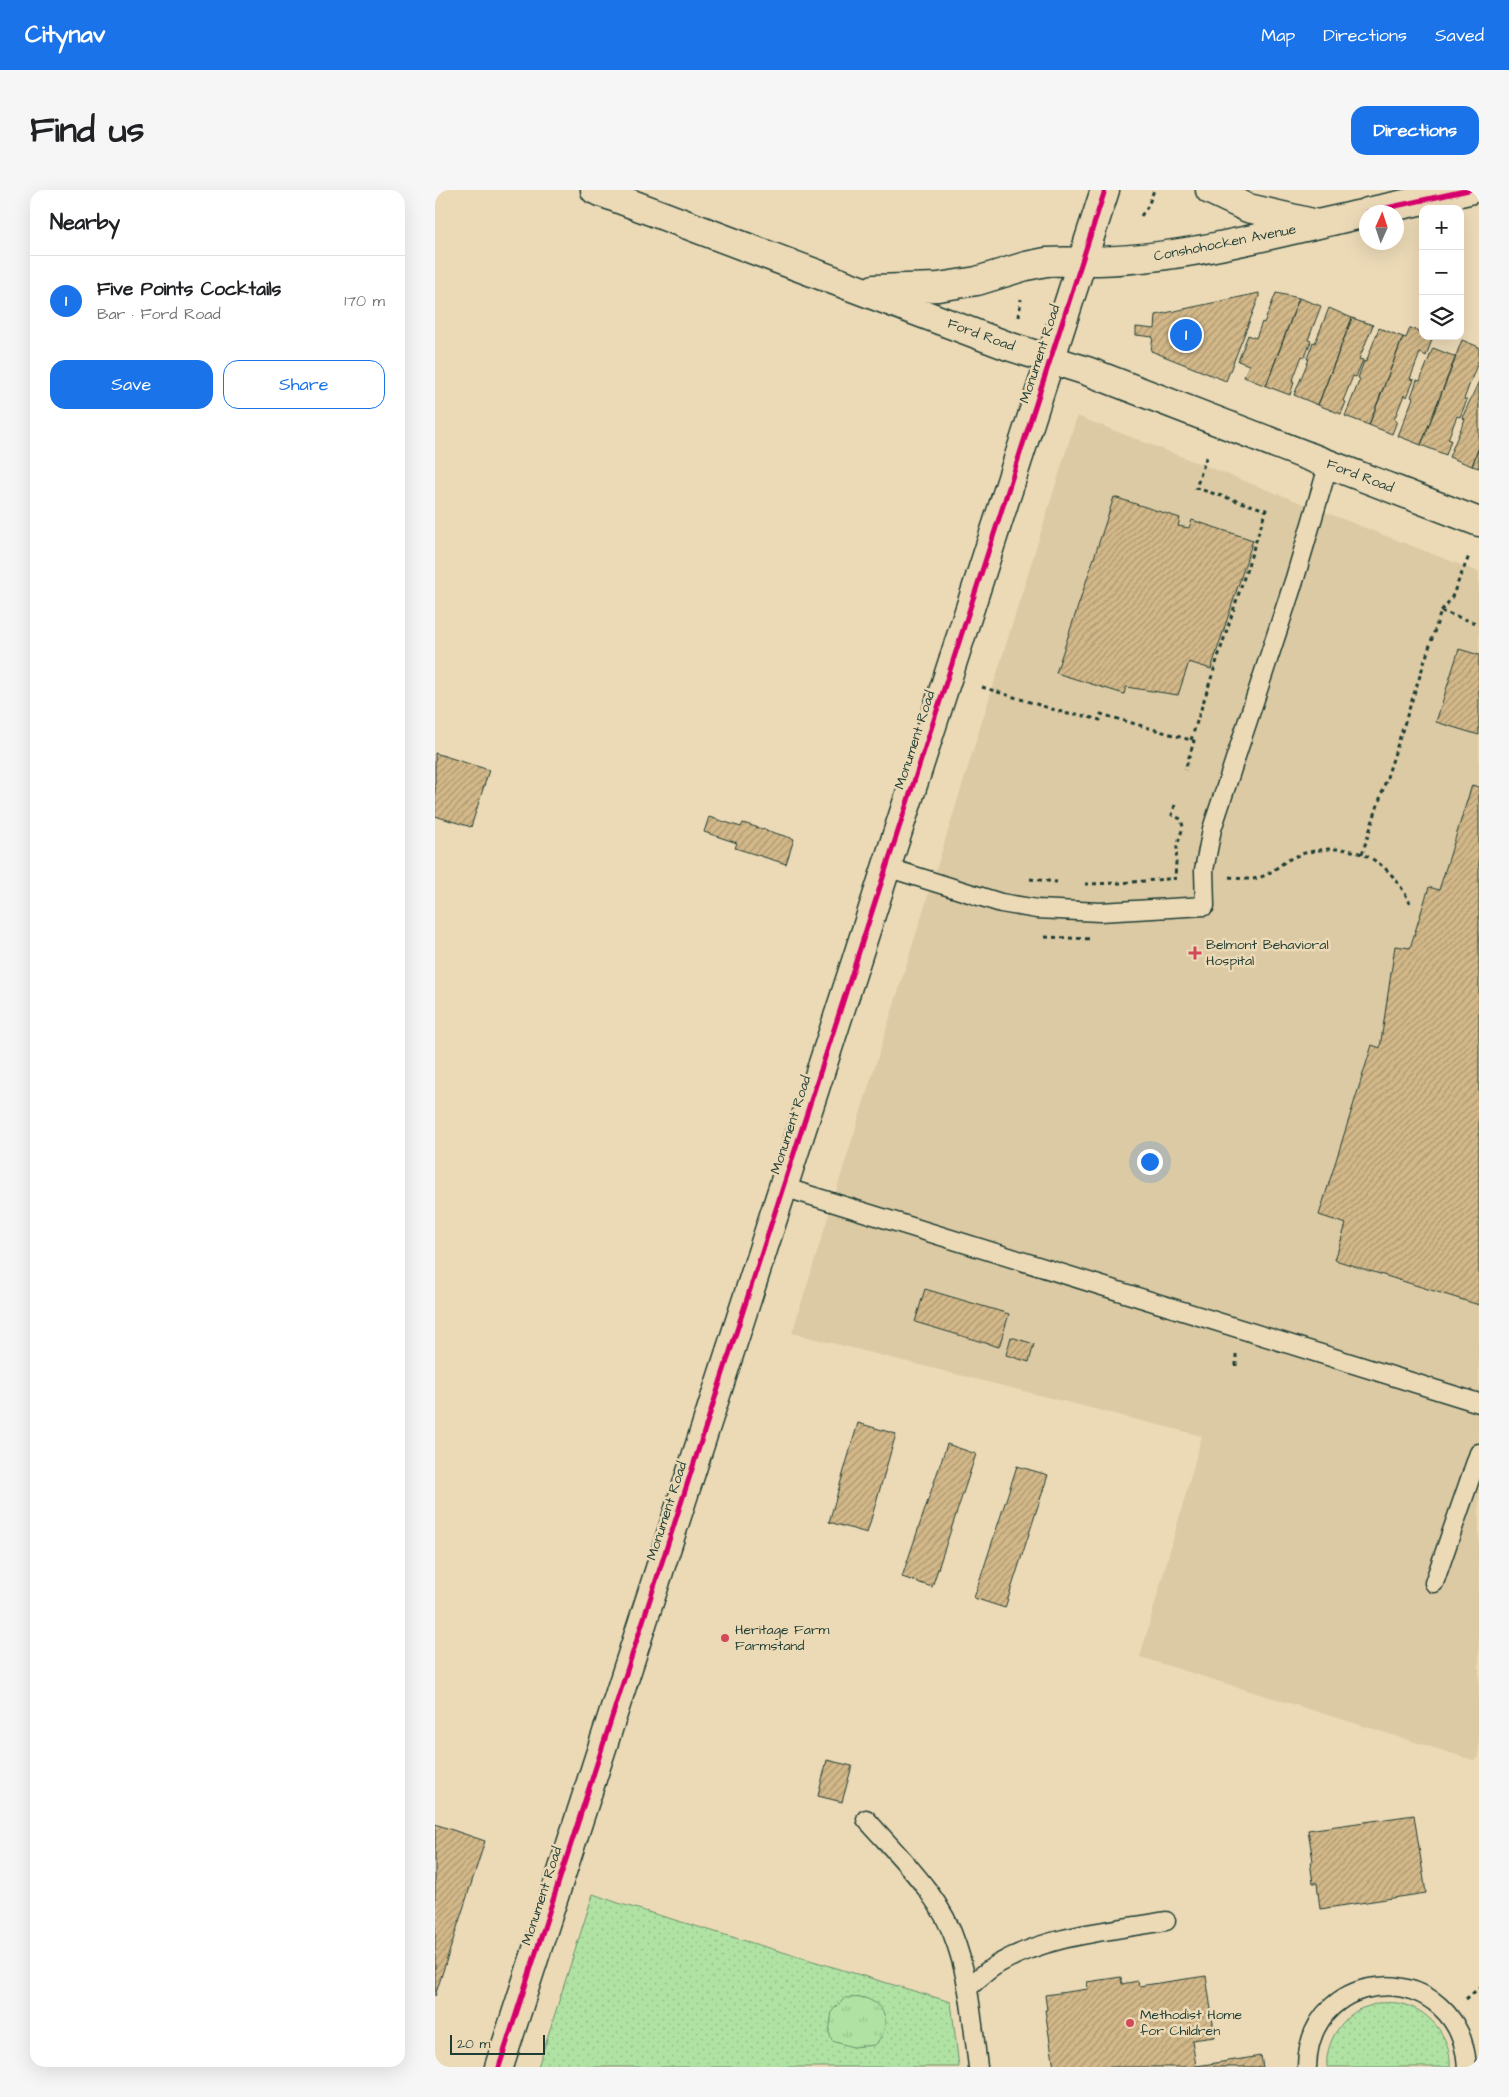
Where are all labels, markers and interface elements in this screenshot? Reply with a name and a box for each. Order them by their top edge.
text: Citynav [25,18,105,52]
text: Map [1261,23,1295,48]
text: Directions [1323,23,1407,48]
text: Saved [1435,23,1484,48]
text: Find us [30,106,144,155]
button: Directions [1351,106,1479,155]
north arrow [1359,205,1404,250]
map controls [1419,205,1464,340]
button: + [1419,205,1464,250]
text: Nearby [50,208,120,237]
street label: Conshohocken Avenue [1152,219,1298,267]
button: − [1419,250,1464,295]
text: Five Points Cocktails [97,276,281,303]
text: 1 [65,290,67,312]
text: 170 m [344,290,385,312]
button: layers [1419,295,1464,340]
street label: Monument Road [1015,302,1065,406]
text: Bar · Ford Road [97,303,221,325]
street label: Ford Road [945,314,1017,356]
pin: 1 [1170,316,1202,354]
button: Save [50,360,213,409]
button: Share [223,360,385,409]
street label: Ford Road [1324,454,1396,498]
street label: Monument Road [890,688,940,792]
place label: Belmont Behavioral Hospital [1206,935,1329,971]
marker: Belmont Behavioral Hospital [1188,946,1202,960]
street label: Monument Road [766,1073,816,1177]
your location [1137,1149,1163,1175]
street label: Monument Road [642,1459,692,1563]
place label: Heritage Farm Farmstand [735,1620,830,1656]
marker: Heritage Farm Farmstand [719,1632,731,1644]
street label: Monument Road [517,1844,567,1948]
place label: Methodist Home for Children [1140,2005,1242,2041]
marker: Methodist Home for Children [1124,2017,1136,2029]
scale bar [450,2032,545,2055]
text: 20 m [457,2034,490,2054]

